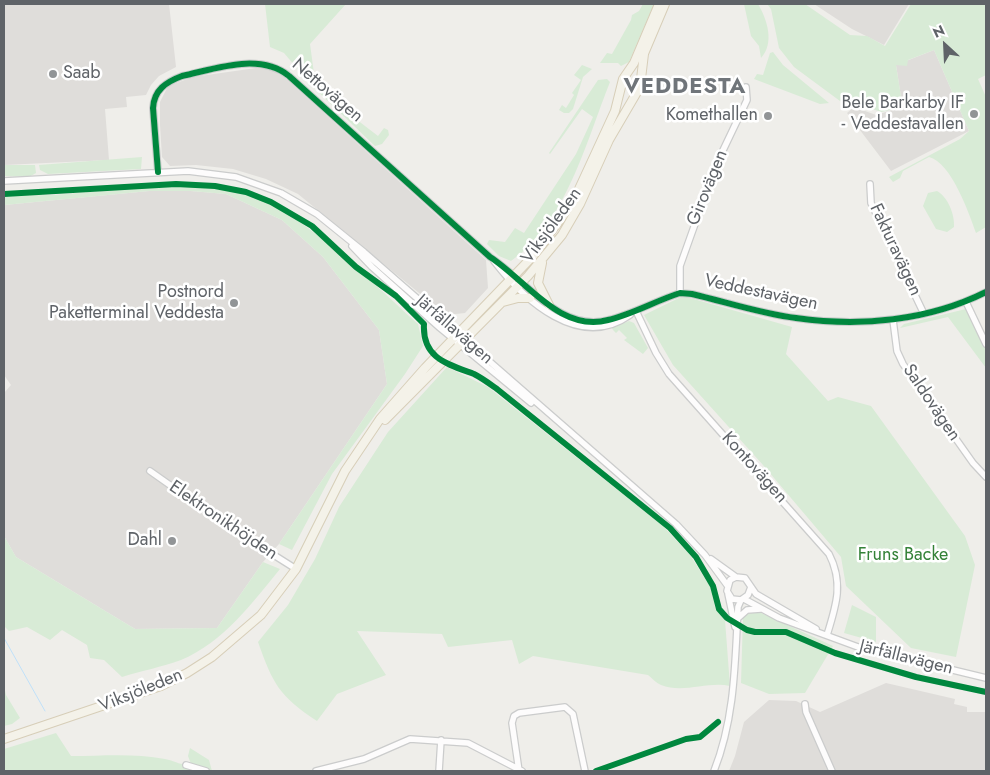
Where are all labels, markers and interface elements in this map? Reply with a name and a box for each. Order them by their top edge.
north arrow [920,20,970,70]
text: N [929,20,948,43]
street label: Nettovägen [287,54,367,128]
place label: Saab [63,63,100,85]
marker: Saab [47,68,59,80]
district label: VEDDESTA [622,75,748,101]
place label: Bele Barkarby IF - Veddestavallen [842,93,964,136]
place label: Komethallen [666,105,758,127]
marker: Bele Barkarby IF - Veddestavallen [968,108,980,120]
marker: Komethallen [762,110,774,122]
street label: Girovägen [683,147,733,229]
street label: Viksjöleden [517,184,587,268]
street label: Fakturavägen [864,200,926,300]
street label: Veddestavägen [702,270,820,316]
place label: Postnord Paketterminal Veddesta [49,282,224,324]
street label: Järfällavägen [411,290,497,370]
marker: Postnord Paketterminal Veddesta [228,297,240,309]
street label: Saldovägen [897,360,965,446]
street label: Kontovägen [716,428,792,508]
street label: Elektronikhöjden [165,477,281,565]
place label: Dahl [128,530,162,552]
marker: Dahl [166,535,178,547]
park label: Fruns Backe [858,545,948,567]
street label: Järfällavägen [857,636,955,680]
street label: Viksjöleden [96,664,186,718]

